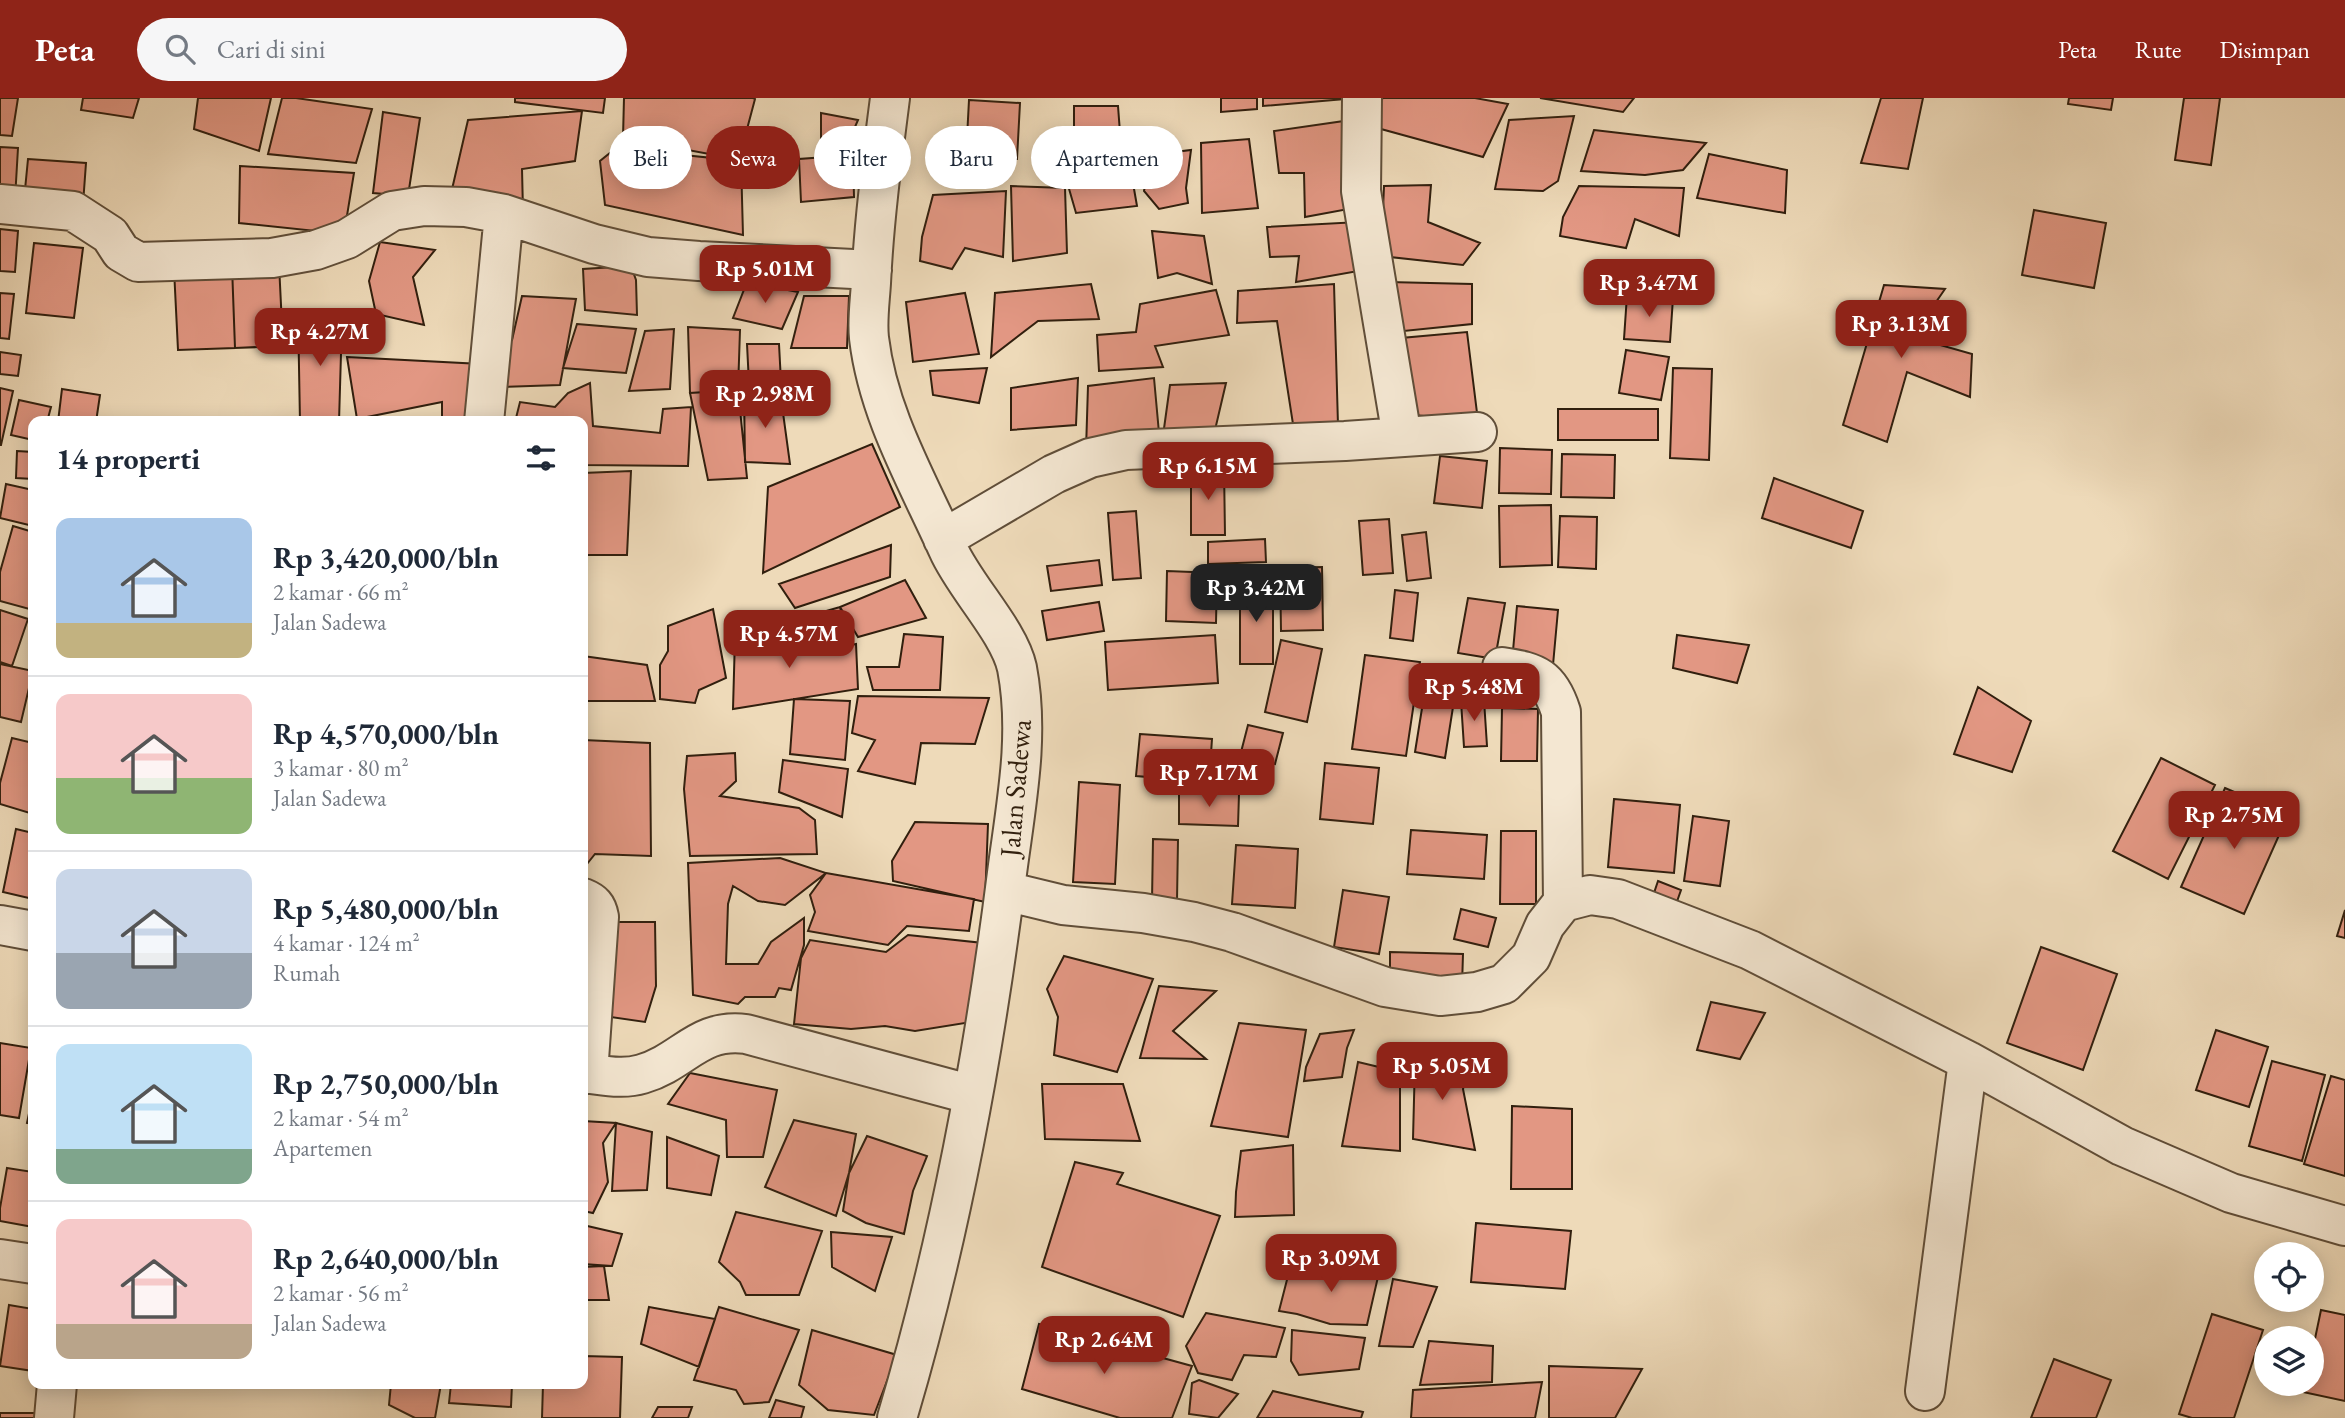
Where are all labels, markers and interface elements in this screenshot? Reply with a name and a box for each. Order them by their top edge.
search box [137,18,627,81]
text: Peta [35,28,95,71]
icon: search [161,30,199,68]
text: Cari di sini [217,32,325,66]
text: Peta [2058,34,2097,65]
text: Rute [2135,34,2181,65]
text: Disimpan [2219,34,2310,65]
chip: Beli [609,126,692,189]
chip: Sewa [706,126,800,189]
chip: Filter [814,126,911,189]
chip: Baru [925,126,1017,189]
chip: Apartemen [1031,126,1183,189]
pin: Rp 5.01M [693,246,837,305]
text: Rp 5.01M [716,253,814,283]
pin: Rp 3.47M [1577,260,1721,319]
text: Rp 3.47M [1600,267,1698,297]
pin: Rp 3.13M [1829,300,1973,360]
pin: Rp 4.27M [248,308,392,368]
text: Rp 3.13M [1852,308,1950,338]
text: Rp 4.27M [271,316,369,346]
pin: Rp 2.98M [693,370,837,430]
text: Rp 2.98M [716,378,814,408]
text: 14 properti [56,439,200,478]
icon: filters [522,439,560,477]
pin: Rp 6.15M [1136,442,1280,502]
text: Rp 6.15M [1159,450,1257,480]
text: Rp 3,420,000/bln [273,538,499,577]
icon: home [112,546,196,630]
pin: Rp 3.42M [1184,564,1328,624]
text: Rp 3.42M [1207,572,1305,602]
text: 2 kamar · 66 m² [273,577,409,607]
text: Jalan Sadewa [273,607,387,637]
pin: Rp 4.57M [717,610,861,670]
text: Rp 4.57M [740,618,838,648]
pin: Rp 5.48M [1402,664,1546,723]
text: Rp 5.48M [1425,671,1523,701]
text: Rp 4,570,000/bln [273,714,499,753]
street label: Jalan Sadewa [991,717,1039,860]
icon: home [112,722,196,806]
pin: Rp 7.17M [1137,750,1281,809]
text: 3 kamar · 80 m² [273,753,409,783]
text: Rp 7.17M [1160,757,1258,787]
text: Jalan Sadewa [273,783,387,813]
pin: Rp 2.75M [2162,792,2306,851]
text: Rp 2.75M [2185,799,2283,829]
text: Rp 5,480,000/bln [273,889,499,928]
icon: home [112,897,196,981]
text: 4 kamar · 124 m² [273,928,420,958]
text: Rumah [273,958,340,988]
pin: Rp 5.05M [1370,1042,1514,1102]
text: Rp 5.05M [1393,1050,1491,1080]
text: Rp 2,750,000/bln [273,1064,499,1103]
icon: home [112,1072,196,1156]
text: 2 kamar · 54 m² [273,1103,409,1133]
text: Apartemen [273,1133,372,1163]
pin: Rp 3.09M [1259,1234,1403,1294]
text: Rp 2,640,000/bln [273,1239,499,1278]
text: Rp 3.09M [1282,1242,1380,1272]
map controls [2254,1242,2324,1396]
button: locate [2254,1242,2324,1312]
icon: home [112,1247,196,1331]
text: 2 kamar · 56 m² [273,1278,409,1308]
text: Jalan Sadewa [273,1308,387,1338]
pin: Rp 2.64M [1032,1316,1176,1376]
text: Rp 2.64M [1055,1324,1153,1354]
button: layers [2254,1326,2324,1396]

